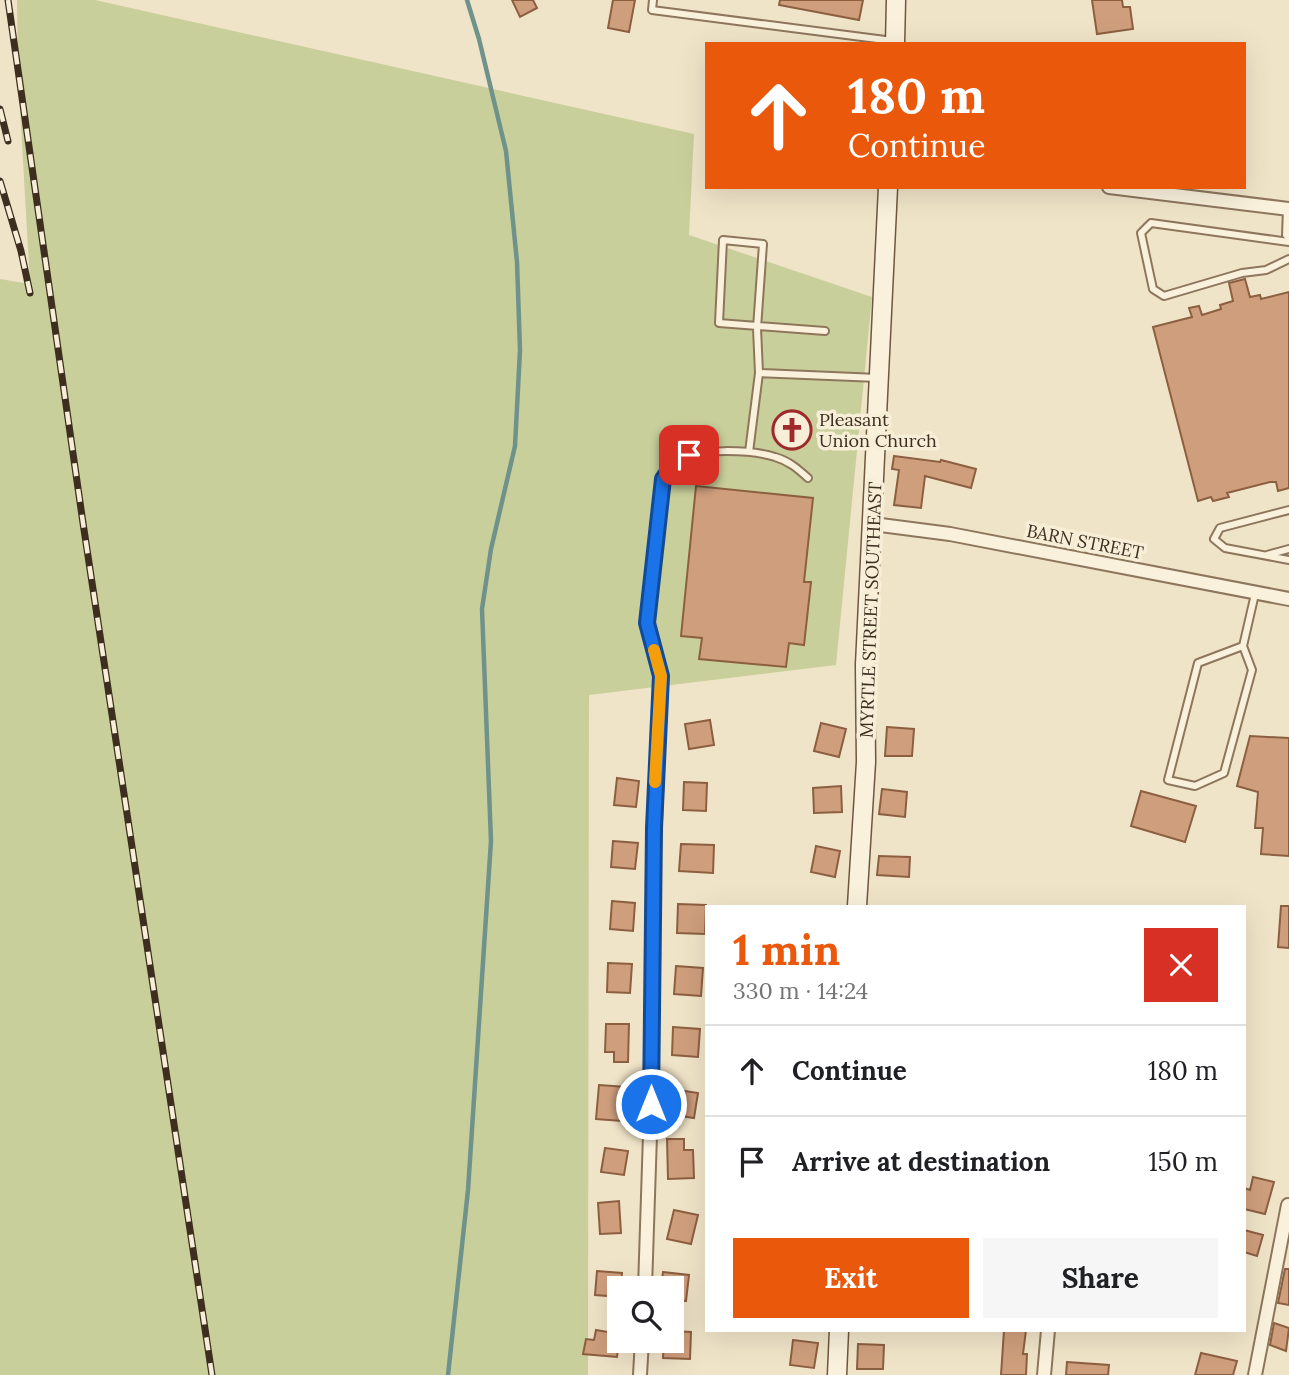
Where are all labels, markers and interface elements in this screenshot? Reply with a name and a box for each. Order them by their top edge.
text: 180 m [848,64,985,126]
icon: ahead [733,70,824,161]
text: Continue [848,125,985,166]
place label: Pleasant Union Church [819,408,937,452]
church icon: Pleasant Union Church [771,409,813,451]
pin [659,425,719,485]
icon: arrive [670,436,708,474]
street label: MYRTLE STREET SOUTHEAST [855,481,886,738]
street label: BARN STREET [1025,519,1146,564]
text: 1 min [733,923,840,977]
button: close [1144,928,1218,1002]
text: 330 m · 14:24 [733,976,868,1005]
icon: ahead [733,1052,771,1090]
text: Continue [792,1054,907,1087]
text: 180 m [1148,1054,1218,1087]
position arrow [614,1067,688,1141]
icon: arrive [733,1143,771,1181]
text: Arrive at destination [792,1145,1050,1178]
text: 150 m [1148,1145,1218,1178]
button: Exit [733,1238,969,1318]
button: Share [983,1238,1218,1318]
map controls [607,1276,684,1353]
button: search [607,1276,684,1353]

